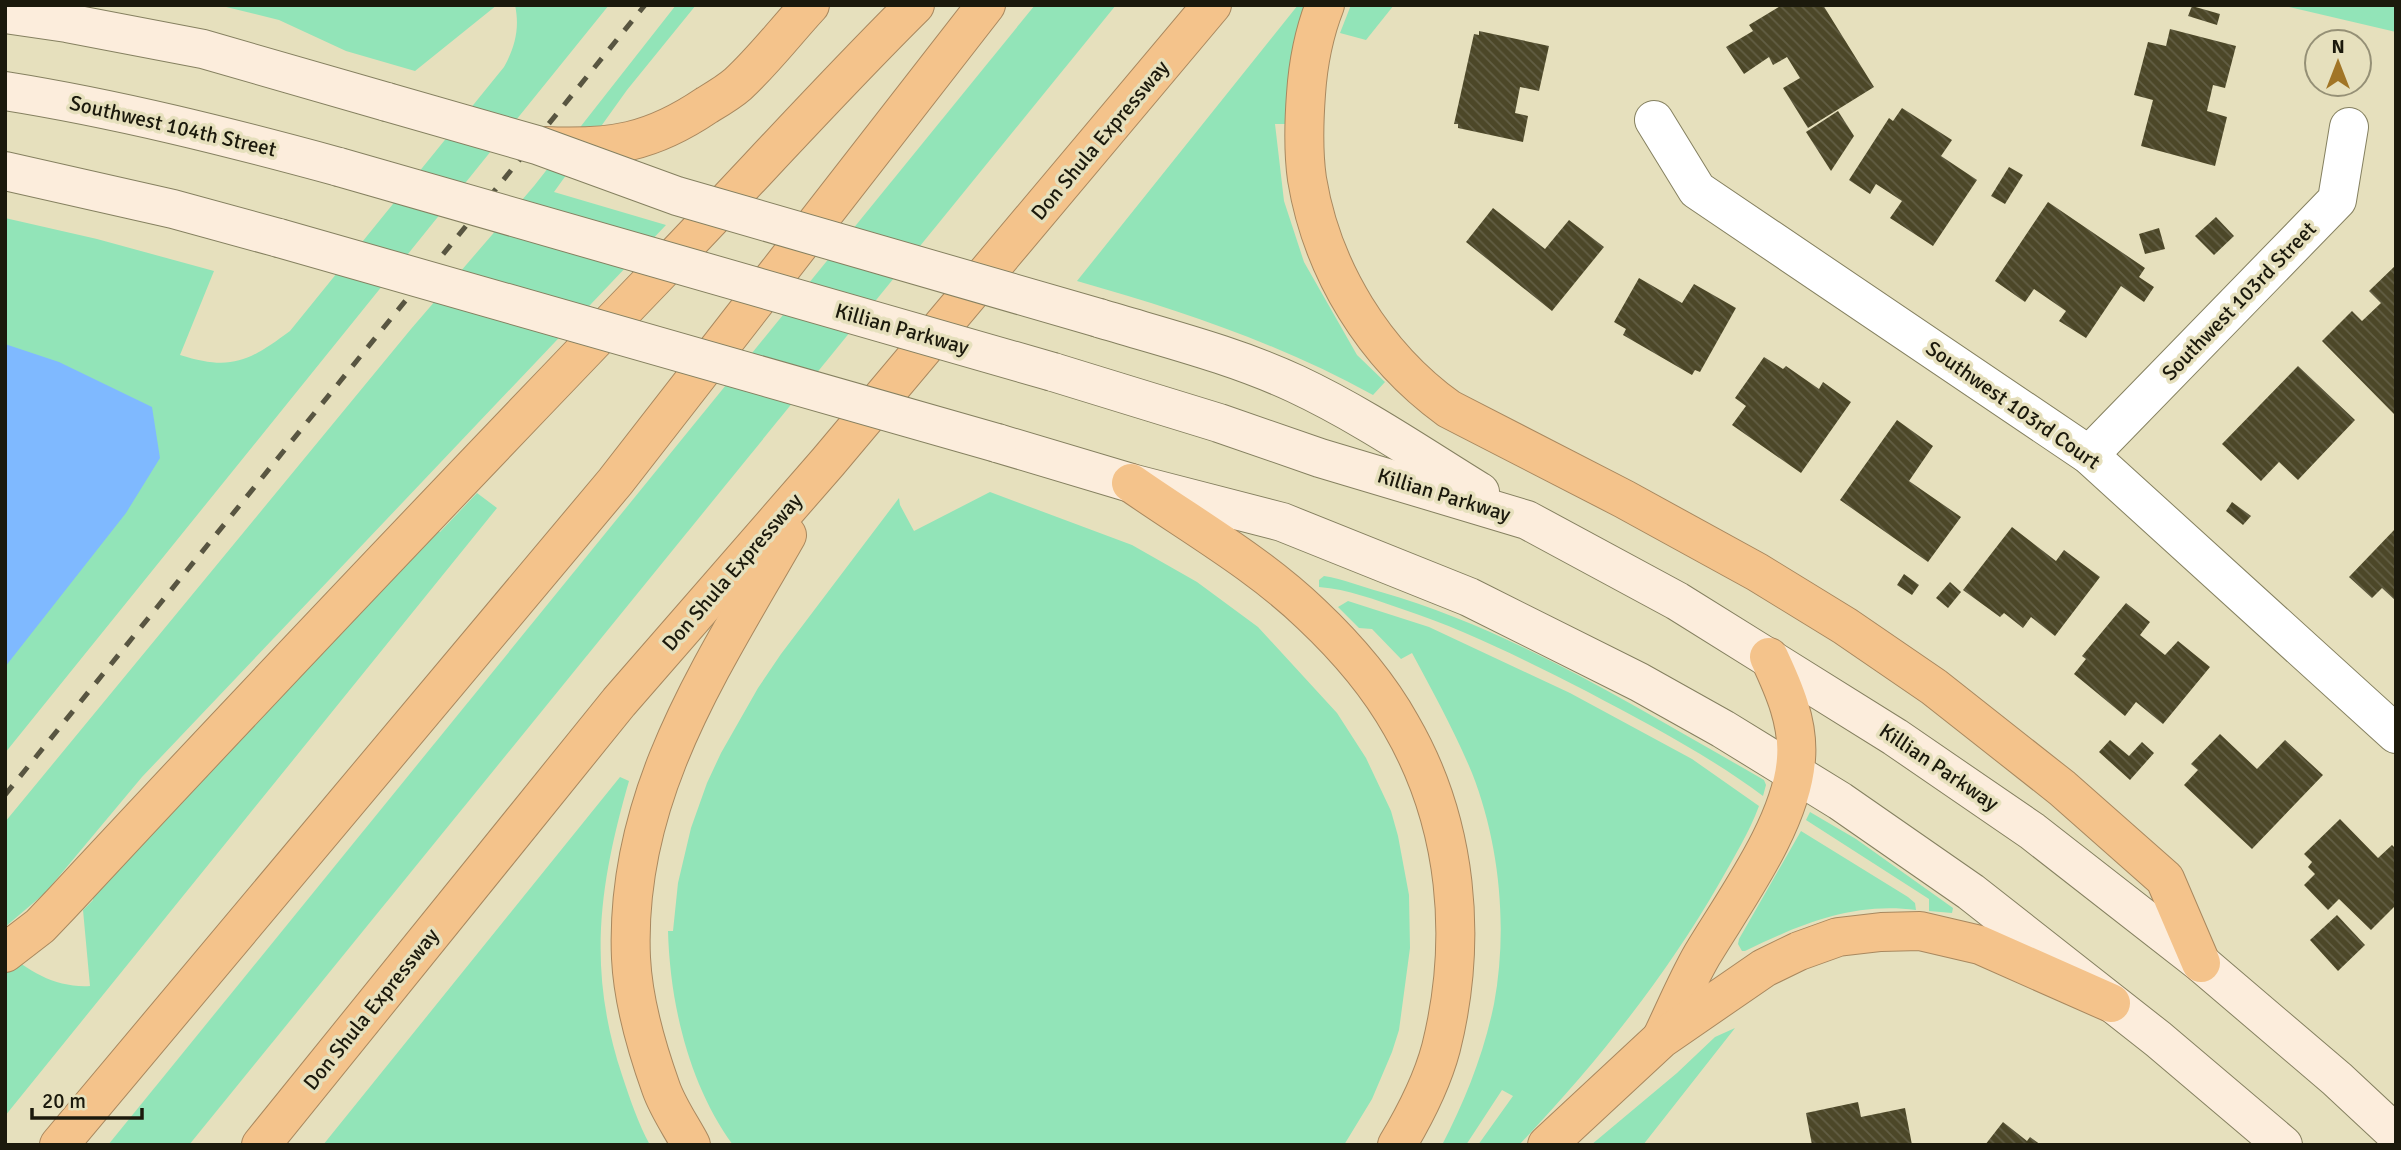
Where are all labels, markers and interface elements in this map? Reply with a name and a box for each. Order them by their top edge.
north arrow [2303,28,2373,98]
text: N [2331,35,2345,59]
street label: Don Shula Expressway [1026,55,1175,225]
street label: Southwest 104th Street [67,90,279,162]
street label: Southwest 103rd Street [2156,216,2322,386]
street label: Killian Parkway [832,297,972,361]
street label: Southwest 103rd Court [1921,335,2105,475]
street label: Killian Parkway [1374,462,1514,528]
street label: Don Shula Expressway [656,488,808,656]
street label: Killian Parkway [1874,718,2004,817]
street label: Don Shula Expressway [298,923,444,1095]
scale bar [32,1076,142,1120]
text: 20 m [42,1088,86,1114]

